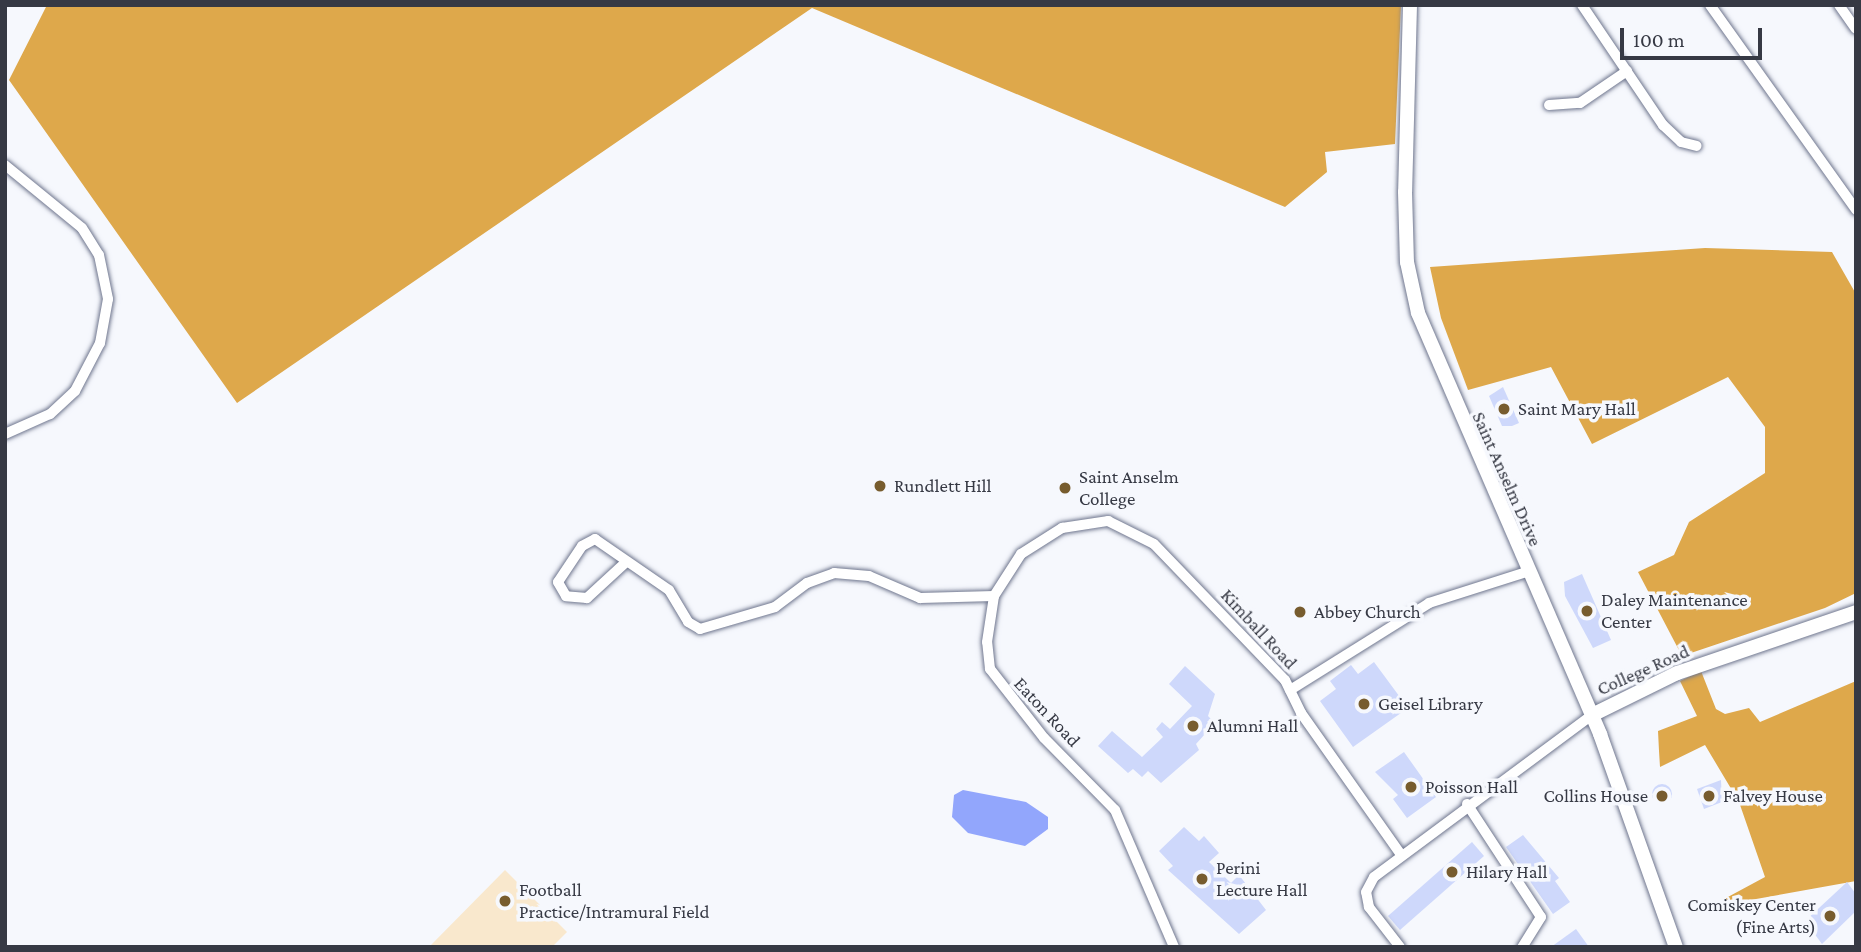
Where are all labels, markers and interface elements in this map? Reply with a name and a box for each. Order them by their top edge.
scale bar [1623,14,1765,58]
text: 100 m [1633,28,1685,52]
place label: Saint Mary Hall [1518,398,1636,420]
marker: Saint Mary Hall [1496,401,1512,417]
street label: Saint Anselm Drive [1467,408,1547,550]
place label: Saint Anselm College [1079,466,1179,510]
place label: Rundlett Hill [894,475,991,497]
marker: Rundlett Hill [872,478,888,494]
marker: Saint Anselm College [1057,480,1073,496]
street label: Kimball Road [1216,584,1302,674]
place label: Daley Maintenance Center [1601,589,1748,633]
place label: Abbey Church [1314,601,1421,623]
marker: Daley Maintenance Center [1579,603,1595,619]
marker: Abbey Church [1292,604,1308,620]
street label: College Road [1593,640,1693,700]
street label: Eaton Road [1009,672,1085,752]
place label: Geisel Library [1378,693,1483,715]
marker: Geisel Library [1356,696,1372,712]
place label: Alumni Hall [1207,715,1298,737]
marker: Alumni Hall [1185,718,1201,734]
place label: Poisson Hall [1425,776,1518,798]
marker: Poisson Hall [1403,779,1419,795]
place label: Collins House [1544,785,1648,807]
place label: Falvey House [1723,785,1823,807]
marker: Collins House [1654,788,1670,804]
marker: Falvey House [1701,788,1717,804]
place label: Perini Lecture Hall [1216,857,1308,901]
place label: Hilary Hall [1466,861,1548,883]
marker: Hilary Hall [1444,864,1460,880]
marker: Perini Lecture Hall [1194,871,1210,887]
place label: Football Practice/Intramural Field [519,879,710,923]
marker: Football Practice/Intramural Field [497,893,513,909]
place label: Comiskey Center (Fine Arts) [1687,894,1816,938]
marker: Comiskey Center (Fine Arts) [1822,908,1838,924]

